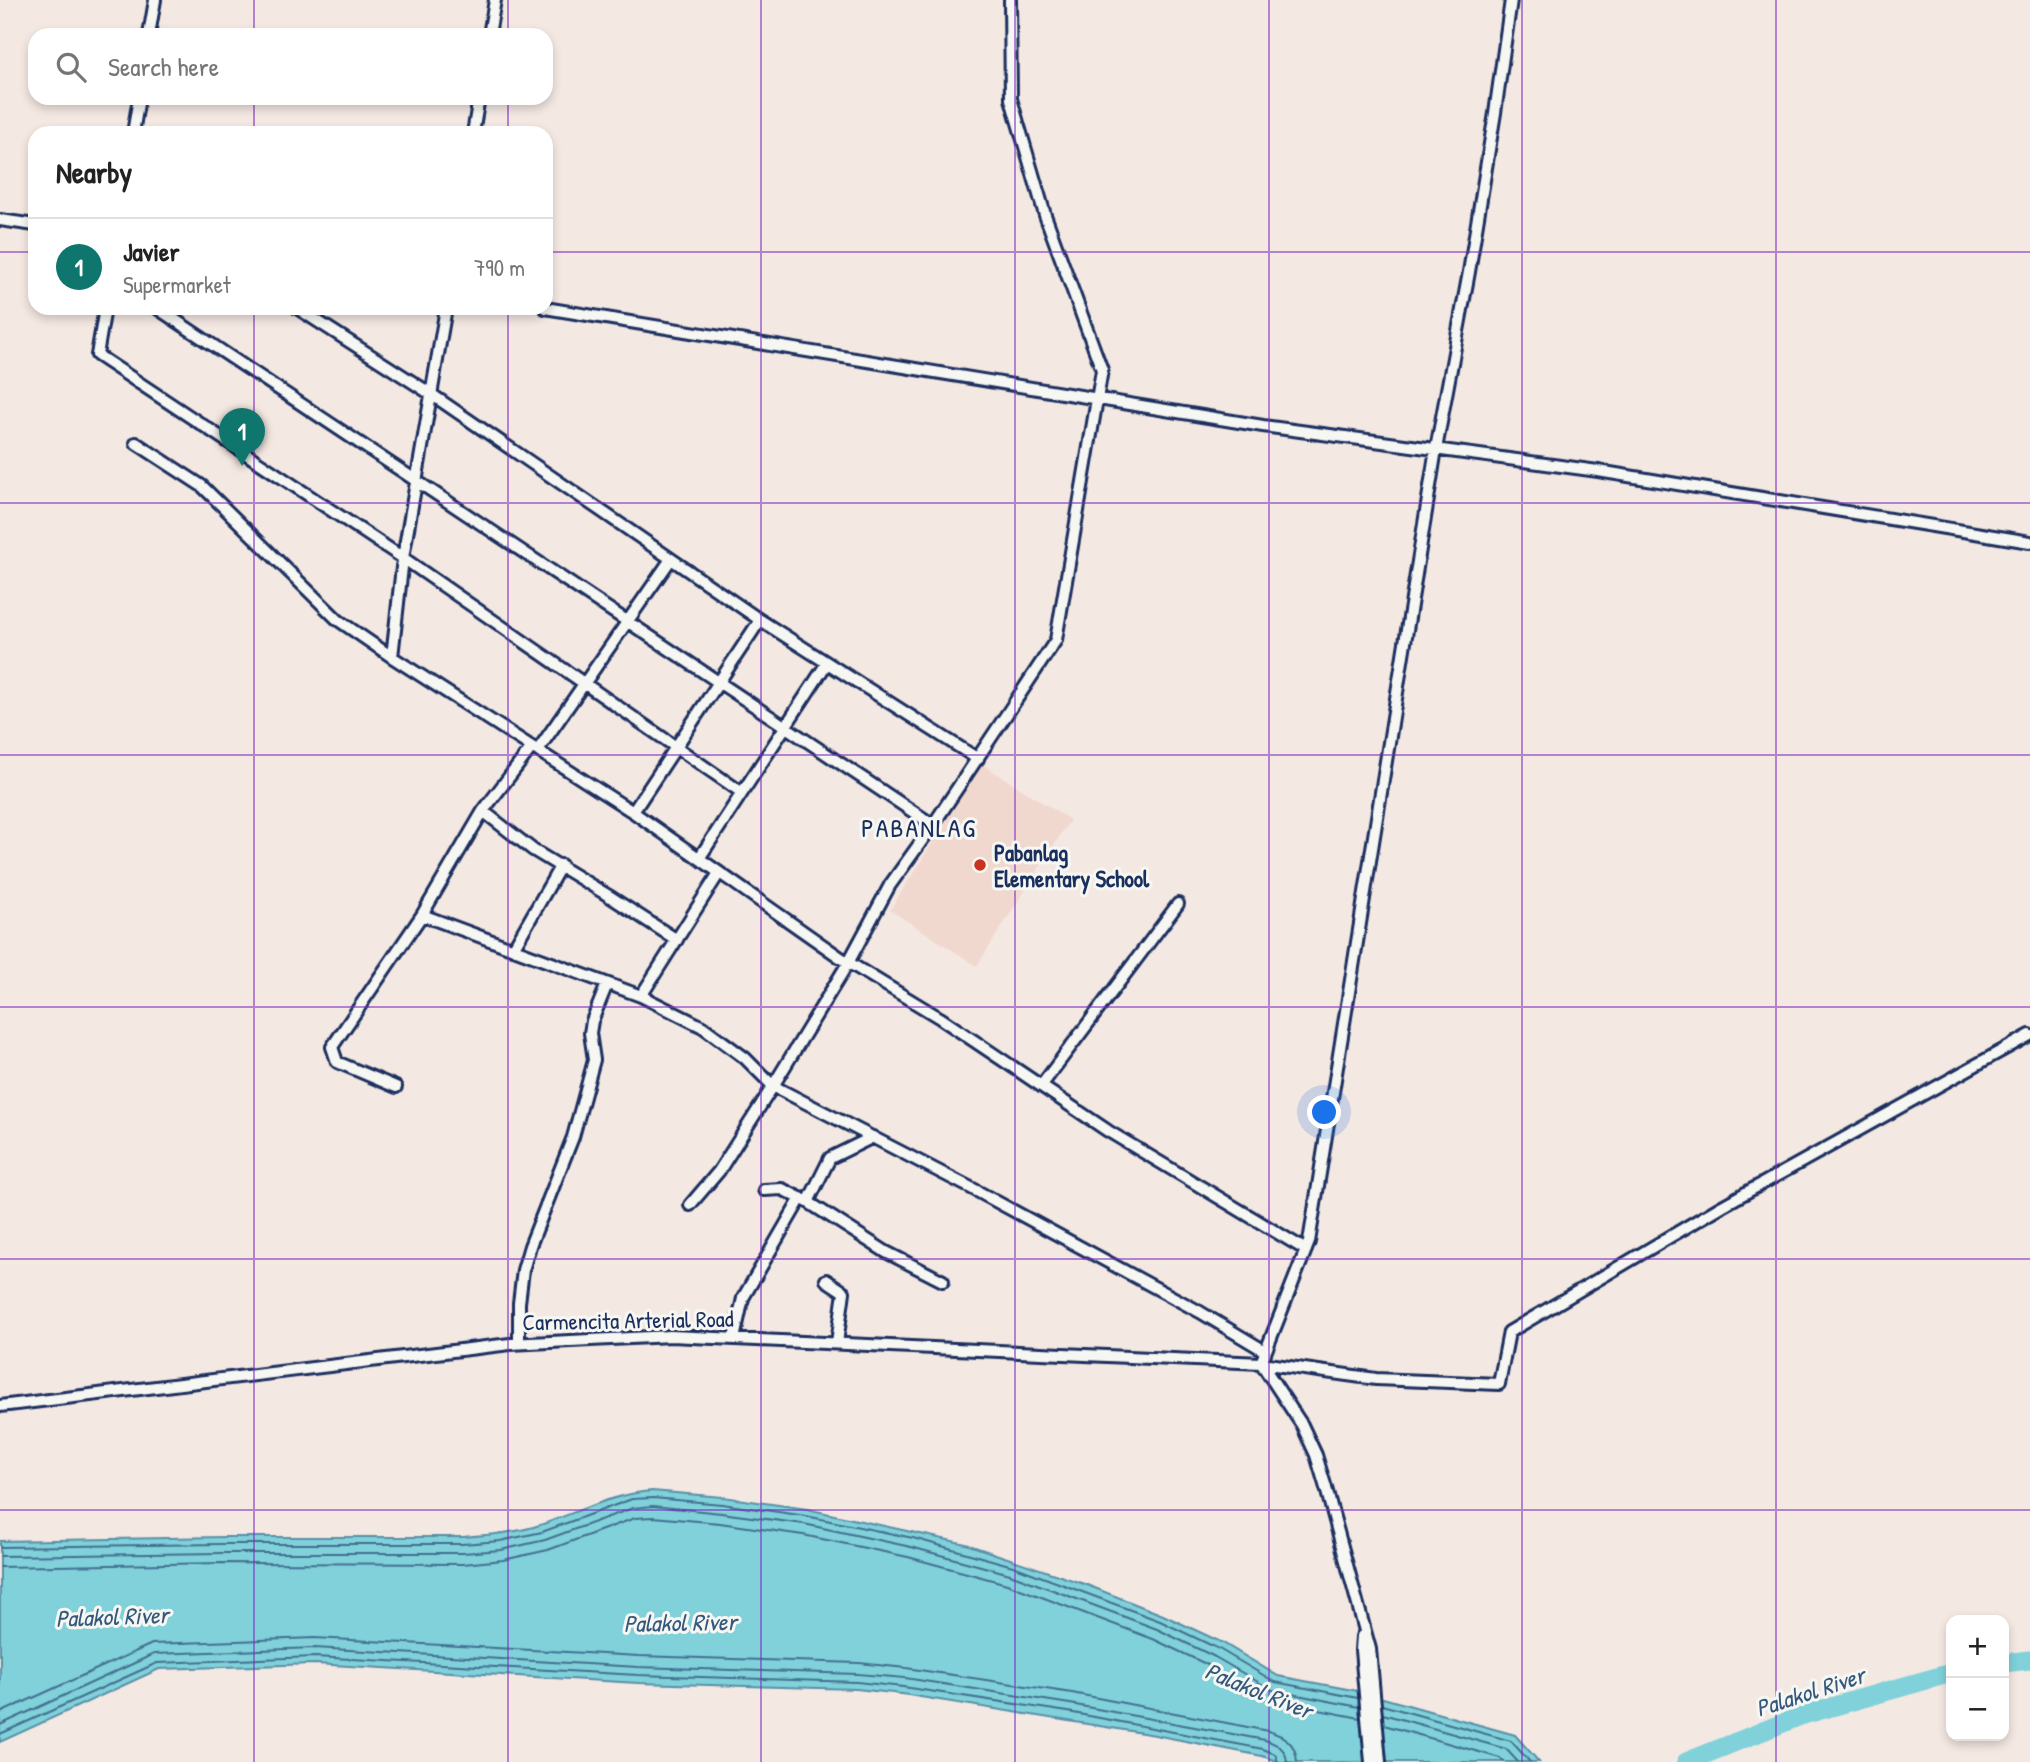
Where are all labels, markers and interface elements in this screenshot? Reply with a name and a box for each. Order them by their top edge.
search box [28,28,553,105]
icon: search [52,48,90,86]
text: Search here [108,49,219,84]
text: Nearby [56,152,132,192]
text: Javier [123,234,179,269]
text: 1 [75,252,83,283]
text: 790 m [474,252,525,283]
text: Supermarket [123,269,231,300]
pin: 1 [219,408,265,466]
district label: PABANLAG [861,810,977,845]
place label: Pabanlag Elementary School [994,837,1150,895]
marker: Pabanlag Elementary School [972,857,988,873]
your location [1307,1095,1341,1129]
street label: Carmencita Arterial Road [522,1303,734,1337]
water label: Palakol River [55,1598,172,1634]
water label: Palakol River [623,1605,739,1639]
map controls [1946,1615,2009,1741]
button: + [1946,1615,2009,1678]
water label: Palakol River [1201,1654,1320,1727]
water label: Palakol River [1751,1657,1871,1724]
button: − [1946,1678,2009,1741]

